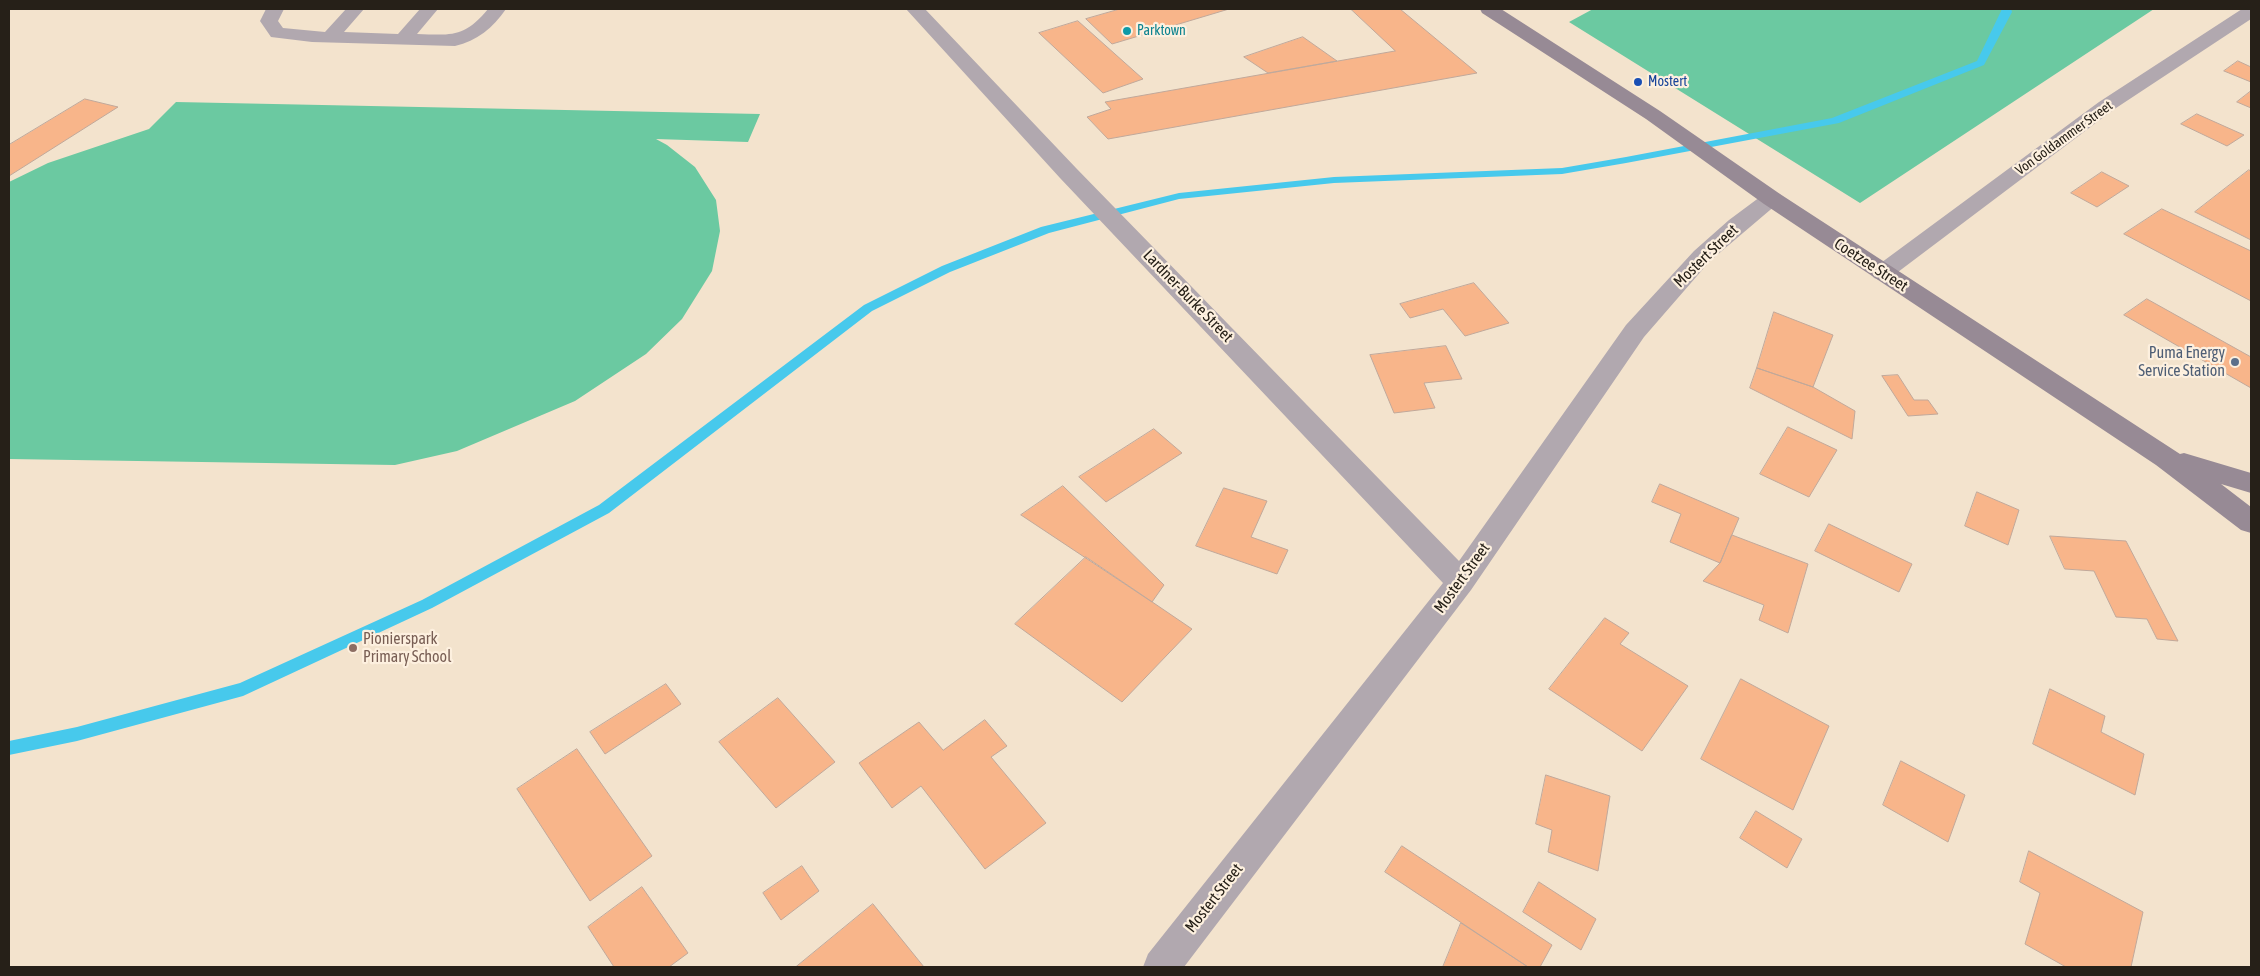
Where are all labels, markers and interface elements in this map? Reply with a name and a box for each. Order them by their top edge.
place label: Parktown [1137,23,1186,39]
marker: Parktown [1121,25,1133,37]
place label: Mostert [1648,74,1687,90]
marker: Mostert [1632,76,1644,88]
street label: Von Goldammer Street [2012,97,2116,179]
street label: Mostert Street [1670,221,1742,291]
street label: Coetzee Street [1831,234,1911,296]
street label: Lardner-Burke Street [1139,246,1237,346]
place label: Puma Energy Service Station [2138,343,2225,381]
marker: Puma Energy Service Station [2229,356,2241,368]
street label: Mostert Street [1430,539,1494,617]
place label: Pionierspark Primary School [363,629,451,667]
marker: Pionierspark Primary School [347,642,359,654]
street label: Mostert Street [1181,860,1247,936]

